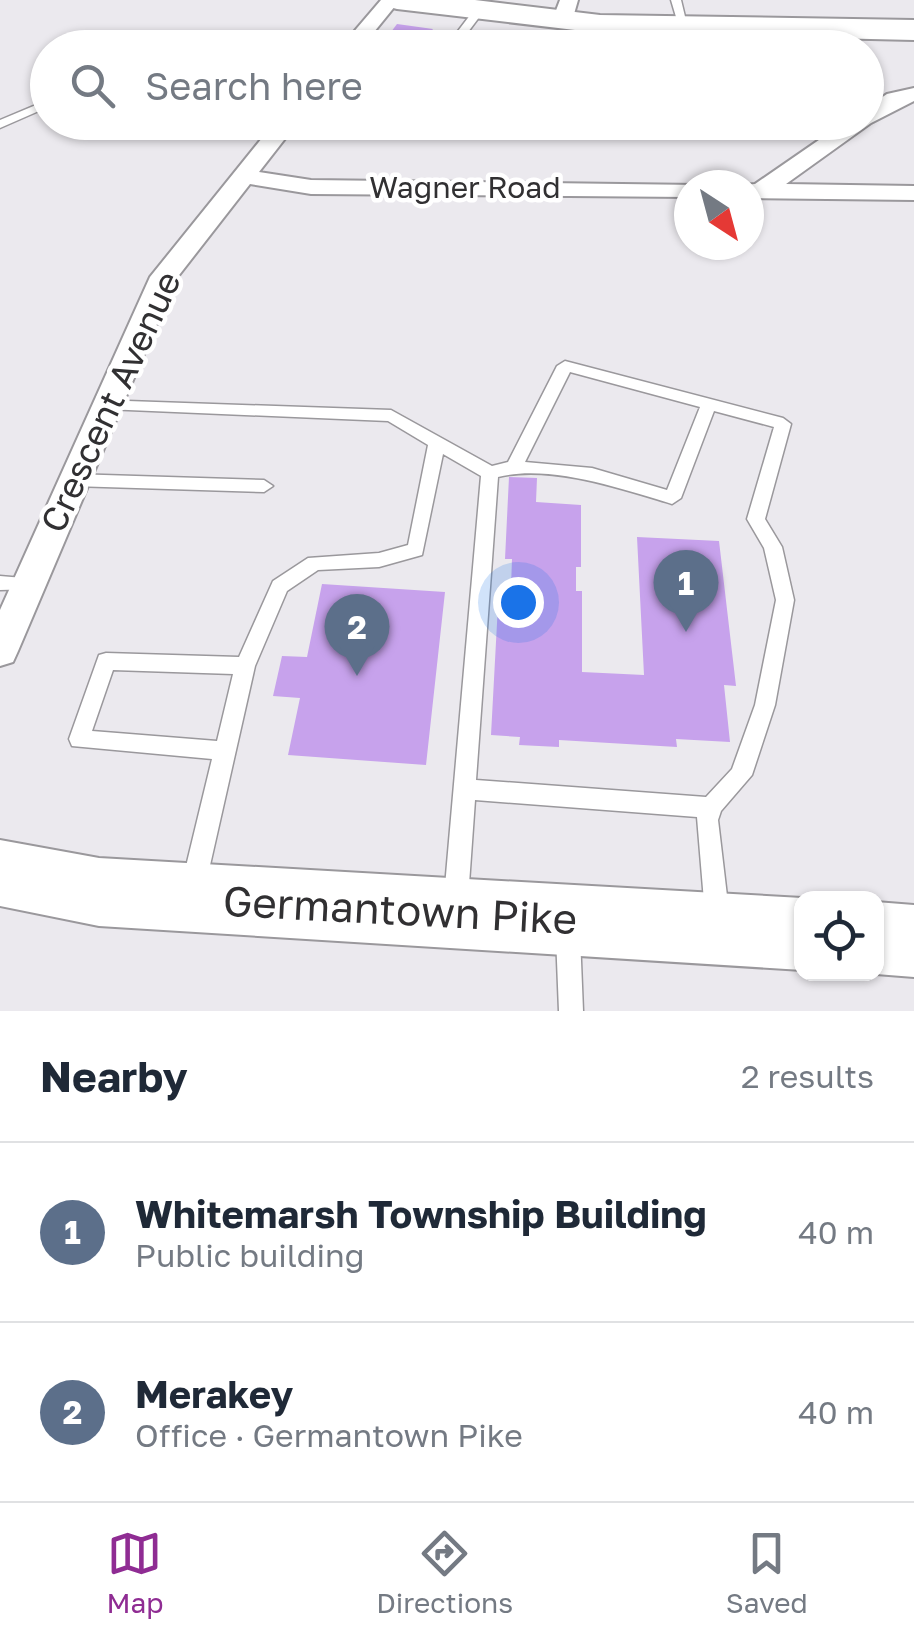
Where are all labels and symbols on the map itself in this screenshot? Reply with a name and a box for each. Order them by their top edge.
street label: Wagner Road [369,169,561,205]
north arrow [674,170,764,260]
street label: Crescent Avenue [31,265,189,539]
pin: 1 [654,550,718,632]
your location [493,577,544,628]
pin: 2 [324,594,390,676]
street label: Germantown Pike [222,875,578,943]

